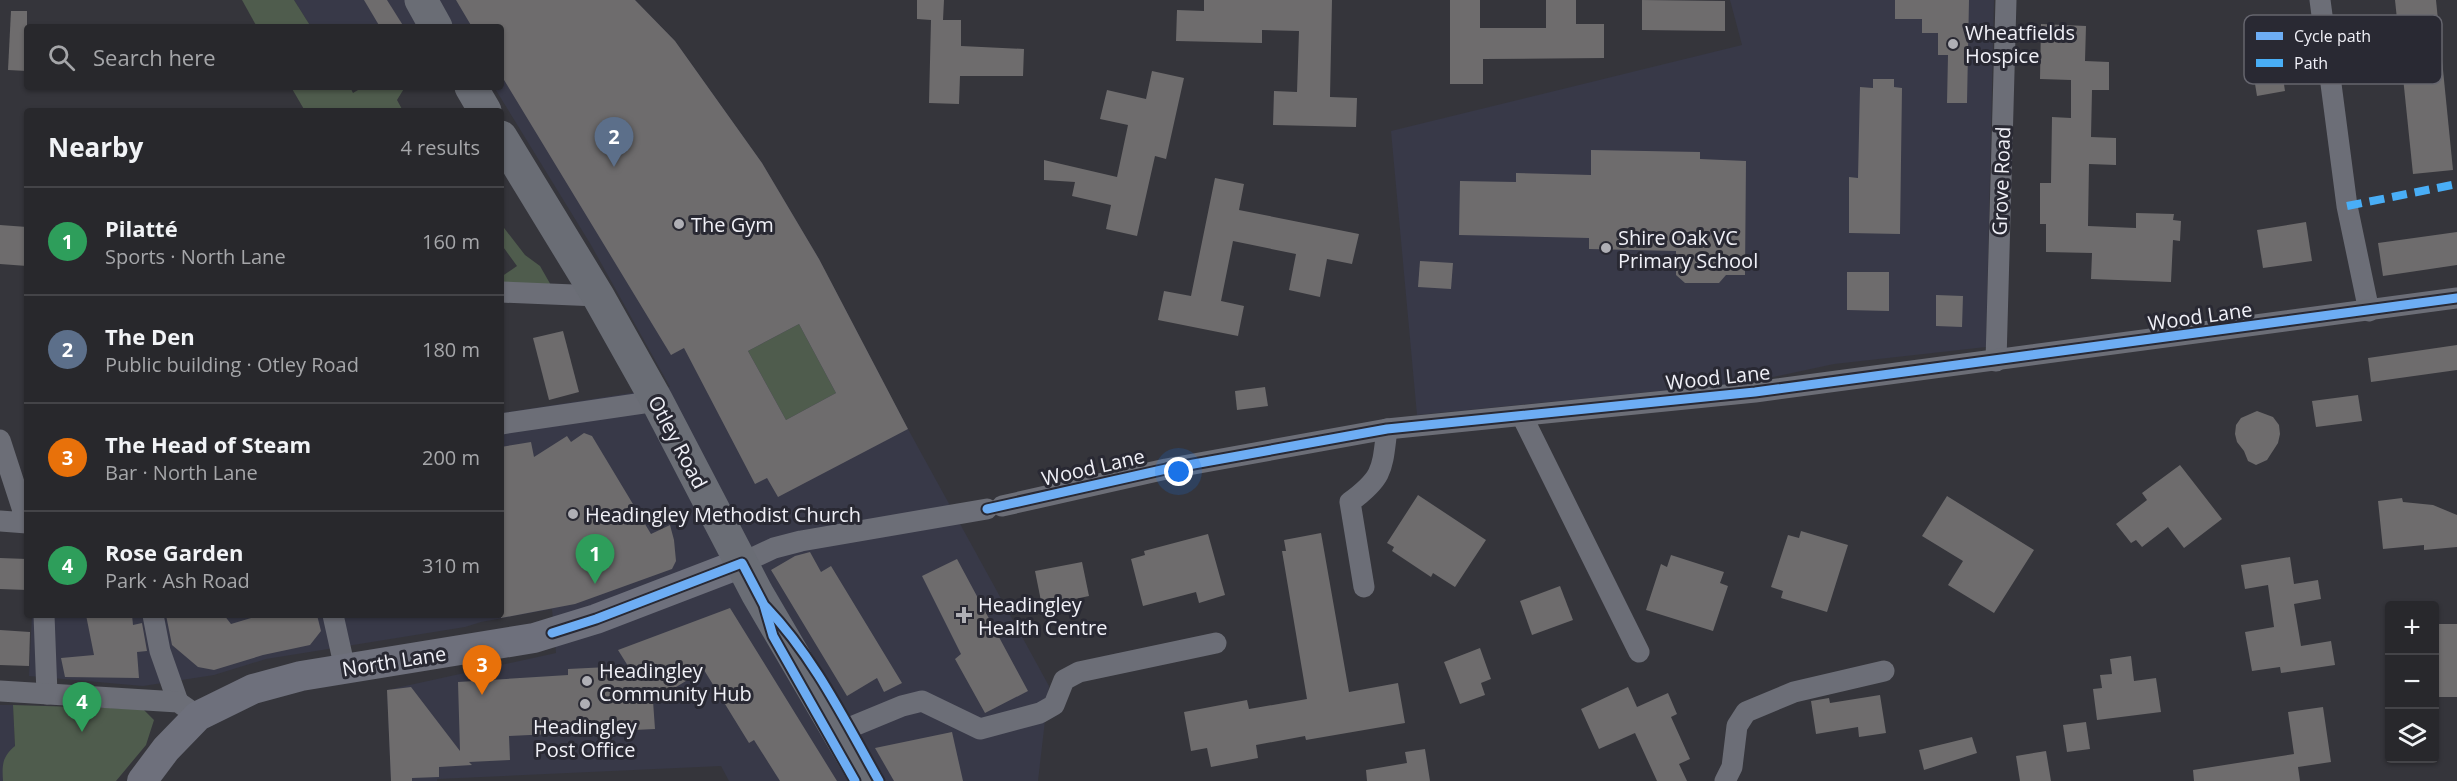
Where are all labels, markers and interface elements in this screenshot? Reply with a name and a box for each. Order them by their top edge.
legend [2244,15,2442,84]
place label: Wheatfields Hospice [1965,19,2075,69]
search box [24,24,504,90]
text: Cycle path [2294,25,2371,47]
marker: Wheatfields Hospice [1946,37,1960,51]
icon: search [45,41,78,74]
text: Search here [93,42,216,72]
text: Path [2294,52,2328,74]
pin: 2 [594,118,634,167]
street label: Grove Road [1986,126,2016,236]
text: Nearby [48,129,143,165]
text: 4 results [400,134,480,161]
place label: The Gym [691,211,774,238]
text: Pilatté [105,213,178,243]
marker: The Gym [672,217,686,231]
place label: Shire Oak VC Primary School [1618,224,1758,274]
text: 1 [62,228,73,255]
text: 160 m [422,228,480,255]
marker: Shire Oak VC Primary School [1599,241,1613,255]
text: Sports · North Lane [105,243,286,270]
street label: Wood Lane [2146,295,2254,337]
text: The Den [105,321,195,351]
text: 2 [62,336,73,363]
text: 180 m [422,336,480,363]
text: Public building · Otley Road [105,351,359,378]
street label: Wood Lane [1664,358,1772,396]
street label: Otley Road [642,391,714,493]
text: The Head of Steam [105,429,311,459]
street label: Wood Lane [1039,442,1147,492]
text: 3 [62,444,73,471]
text: 200 m [422,444,480,471]
your location [1164,457,1193,486]
text: Bar · North Lane [105,459,258,486]
place label: Headingley Methodist Church [585,501,861,528]
marker: Headingley Methodist Church [566,507,580,521]
pin: 1 [576,534,614,584]
text: Rose Garden [105,537,243,567]
text: 4 [62,552,73,579]
text: 310 m [422,552,480,579]
text: Park · Ash Road [105,567,250,594]
place label: Headingley Health Centre [978,591,1107,641]
map controls [2385,601,2439,763]
button: + [2385,601,2439,655]
marker: Headingley Health Centre [955,606,973,624]
street label: North Lane [340,639,448,683]
pin: 3 [462,646,502,695]
button: − [2385,655,2439,709]
place label: Headingley Community Hub [599,657,752,707]
marker: Headingley Community Hub [580,674,594,688]
pin: 4 [62,682,101,732]
marker: Headingley Post Office [578,697,592,711]
button: layers [2385,709,2439,763]
place label: Headingley Post Office [533,713,638,763]

